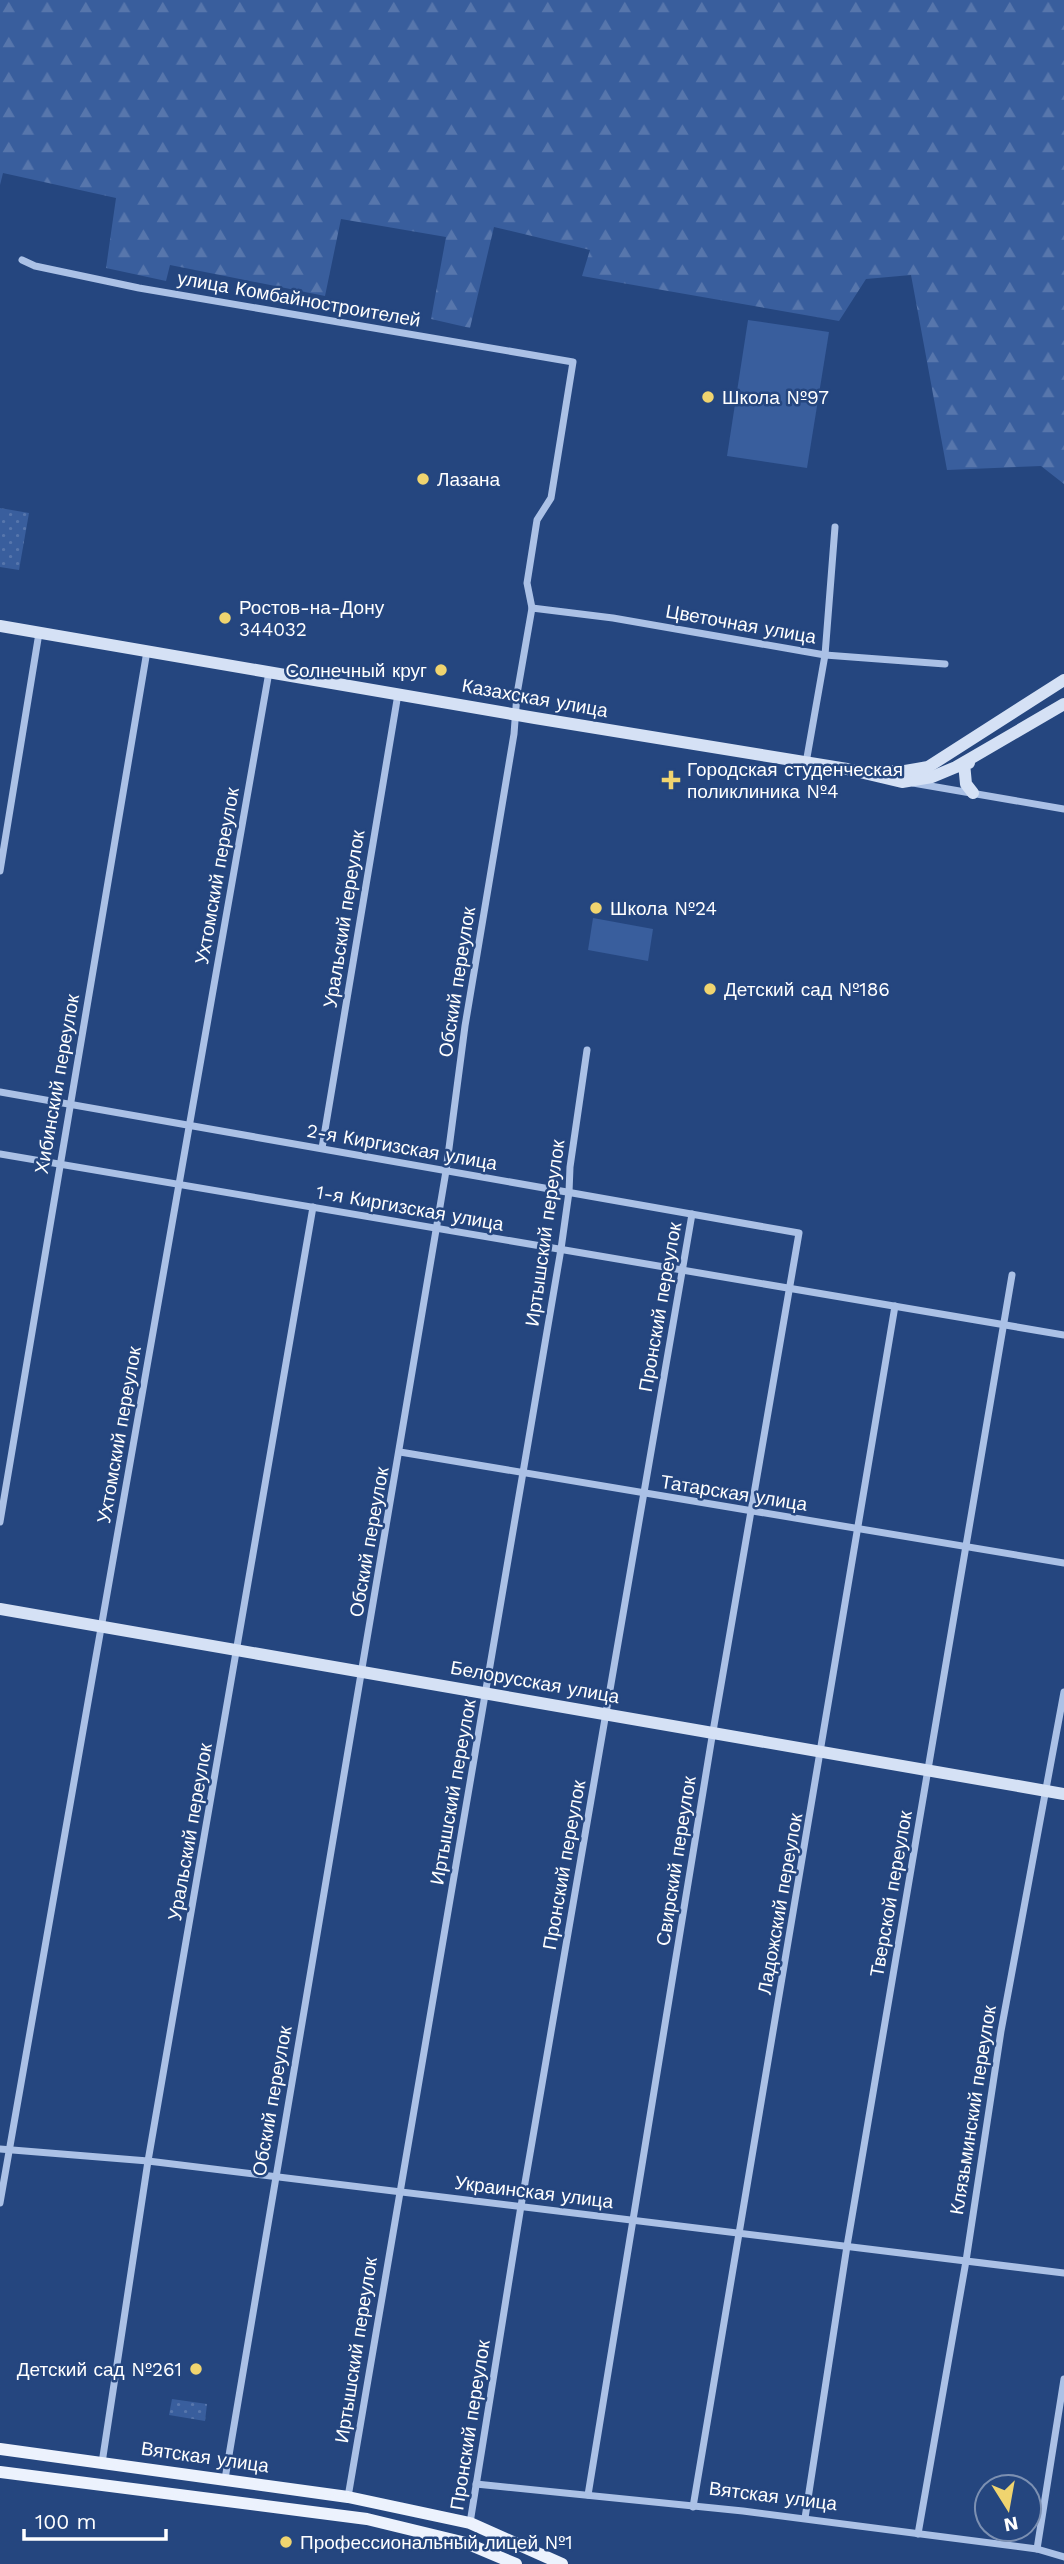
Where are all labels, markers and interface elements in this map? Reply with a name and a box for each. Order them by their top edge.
street label: улица Комбайностроителей [176,266,422,332]
place label: Школа №97 [722,386,829,409]
marker: Школа №97 [700,389,716,405]
place label: Лазана [437,468,501,491]
marker: Лазана [415,471,431,487]
place label: Ростов-на-Дону 344032 [239,596,385,641]
street label: Цветочная улица [664,599,818,649]
marker: Ростов-на-Дону 344032 [217,610,233,626]
place label: Солнечный круг [285,659,427,682]
marker: Солнечный круг [433,662,449,678]
street label: Казахская улица [460,674,610,722]
place label: Городская студенческая поликлиника №4 [687,758,903,803]
marker: Городская студенческая поликлиника №4 [661,770,681,790]
street label: Ухтомский переулок [190,785,244,966]
street label: Уральский переулок [319,828,370,1010]
place label: Школа №24 [610,897,717,920]
marker: Школа №24 [588,900,604,916]
street label: Обский переулок [434,904,480,1059]
place label: Детский сад №186 [724,978,890,1001]
marker: Детский сад №186 [702,981,718,997]
street label: Хибинский переулок [30,992,84,1176]
street label: 2-я Киргизская улица [305,1119,500,1175]
street label: Иртышский переулок [521,1138,570,1328]
street label: 1-я Киргизская улица [314,1180,506,1236]
street label: Пронский переулок [634,1220,686,1394]
street label: Ухтомский переулок [92,1344,146,1525]
street label: Обский переулок [344,1464,394,1619]
street label: Татарская улица [659,1470,809,1516]
street label: Белорусская улица [449,1656,622,1708]
street label: Иртышский переулок [425,1697,481,1887]
street label: Уральский переулок [163,1741,217,1923]
street label: Свирский переулок [651,1774,701,1948]
street label: Пронский переулок [538,1778,590,1952]
street label: Тверской переулок [865,1808,917,1979]
street label: Ладожский переулок [753,1811,807,1996]
street label: Клязьминский переулок [945,2003,1001,2216]
street label: Обский переулок [247,2023,297,2178]
street label: Украинская улица [453,2171,615,2213]
street label: Иртышский переулок [330,2255,382,2445]
street label: Пронский переулок [445,2338,495,2512]
place label: Детский сад №261 [17,2358,182,2381]
marker: Детский сад №261 [188,2361,204,2377]
street label: Вятская улица [140,2437,271,2477]
north arrow [973,2473,1043,2543]
street label: Вятская улица [708,2477,839,2515]
scale bar [24,2498,166,2542]
text: 100 m [35,2509,97,2534]
text: N [1002,2512,1020,2537]
place label: Профессиональный лицей №1 [300,2531,573,2554]
marker: Профессиональный лицей №1 [278,2534,294,2550]

